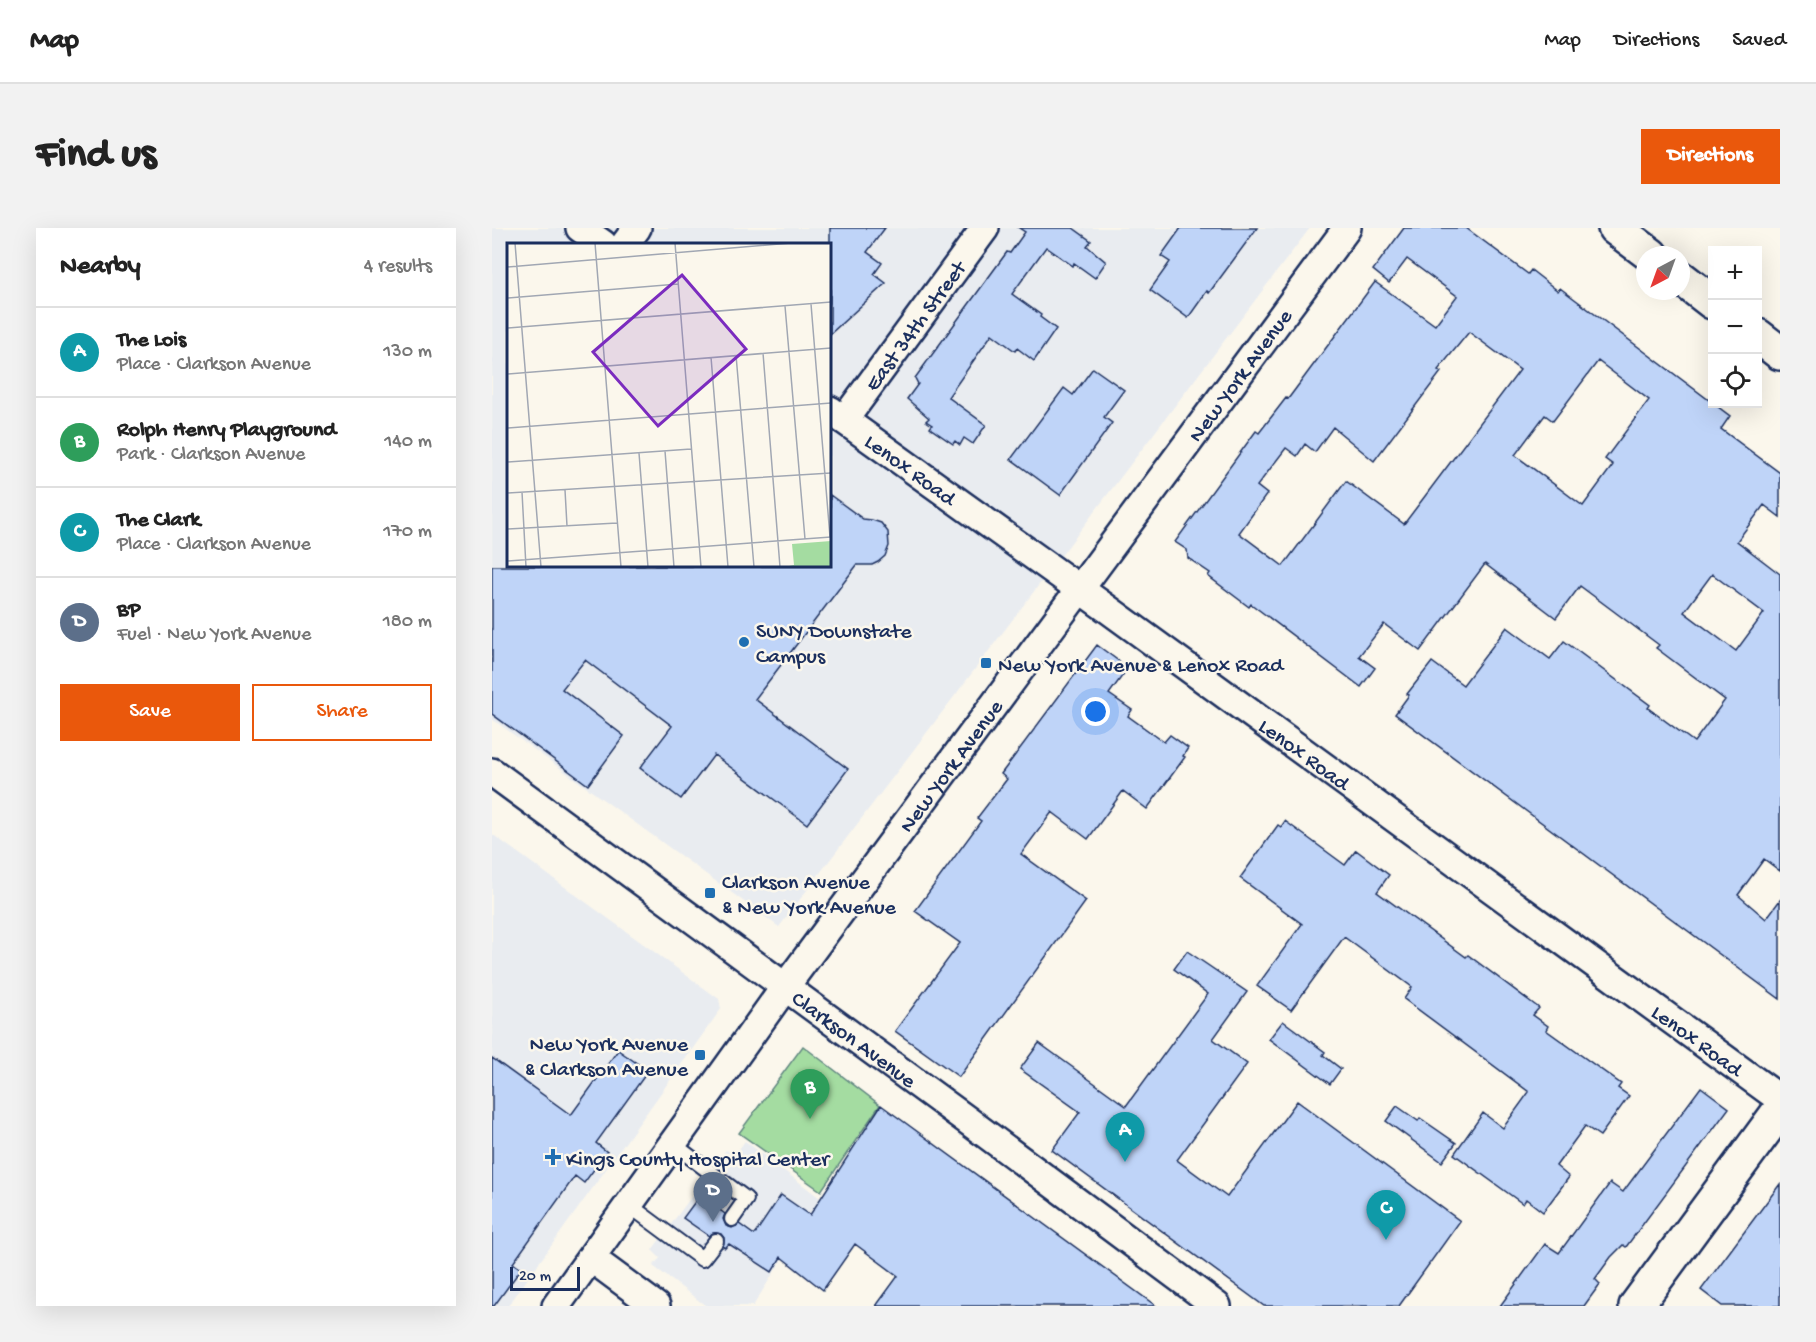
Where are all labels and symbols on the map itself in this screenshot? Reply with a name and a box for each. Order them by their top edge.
inset map [507,243,831,567]
north arrow [1636,246,1690,300]
street label: East 34th Street [861,256,975,397]
street label: New York Avenue [1184,305,1300,448]
street label: Lenox Road [858,430,961,514]
place label: SUNY Downstate Campus [756,620,912,671]
marker: SUNY Downstate Campus [737,635,751,649]
place label: New York Avenue & Lenox Road [998,654,1285,680]
marker: New York Avenue & Lenox Road [979,656,993,670]
street label: New York Avenue [895,695,1011,839]
your location [1081,697,1110,726]
street label: Lenox Road [1252,714,1355,799]
place label: Clarkson Avenue & New York Avenue [722,871,897,922]
marker: Clarkson Avenue & New York Avenue [703,886,717,900]
street label: Clarkson Avenue [785,987,921,1096]
street label: Lenox Road [1645,1001,1748,1085]
place label: New York Avenue & Clarkson Avenue [525,1033,689,1084]
marker: New York Avenue & Clarkson Avenue [693,1048,707,1062]
pin: B [790,1070,830,1119]
pin: A [1106,1112,1144,1162]
marker: Kings County Hospital Center [544,1148,562,1166]
place label: Kings County Hospital Center [566,1148,831,1174]
pin: D [694,1172,732,1222]
pin: C [1366,1190,1406,1240]
scale bar [510,1264,580,1292]

